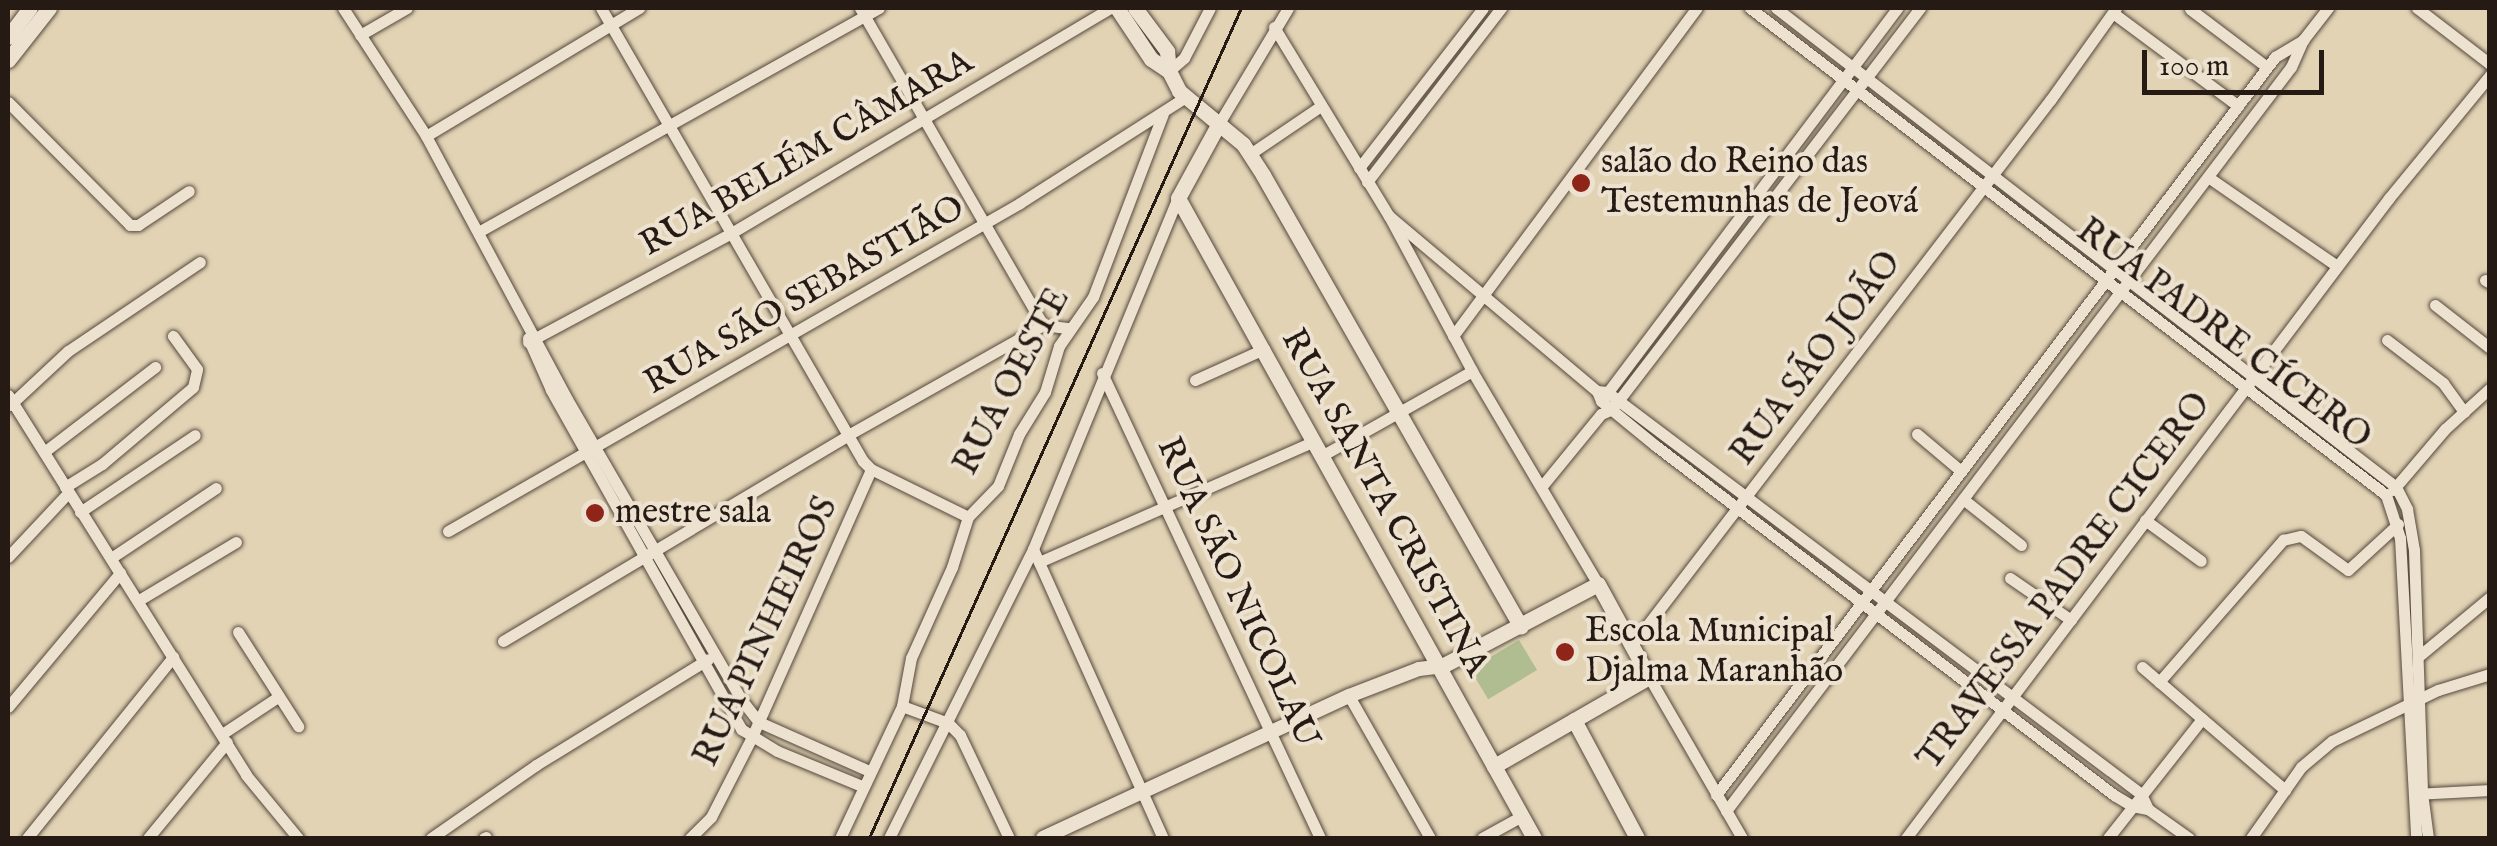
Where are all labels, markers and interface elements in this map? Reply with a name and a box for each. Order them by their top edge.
scale bar [2147,30,2330,92]
street label: RUA BELÉM CÂMARA [633,42,981,266]
text: 100 m [2159,48,2229,86]
place label: salão do Reino das Testemunhas de Jeová [1601,142,1918,224]
marker: salão do Reino das Testemunhas de Jeová [1570,172,1592,194]
street label: RUA SÃO SEBASTIÃO [638,187,972,405]
street label: RUA PADRE CÍCERO [2068,211,2378,459]
street label: RUA SÃO JOÃO [1723,244,1911,474]
street label: RUA OESTE [946,282,1080,482]
street label: RUA SANTA CRISTINA [1271,322,1497,684]
street label: TRAVESSA PADRE CICERO [1909,385,2221,779]
street label: RUA SÃO NICOLAU [1147,431,1327,755]
street label: RUA PINHEIROS [686,491,848,773]
place label: mestre sala [615,492,771,534]
marker: mestre sala [584,502,606,524]
place label: Escola Municipal Djalma Maranhão [1585,611,1843,693]
marker: Escola Municipal Djalma Maranhão [1554,641,1576,663]

